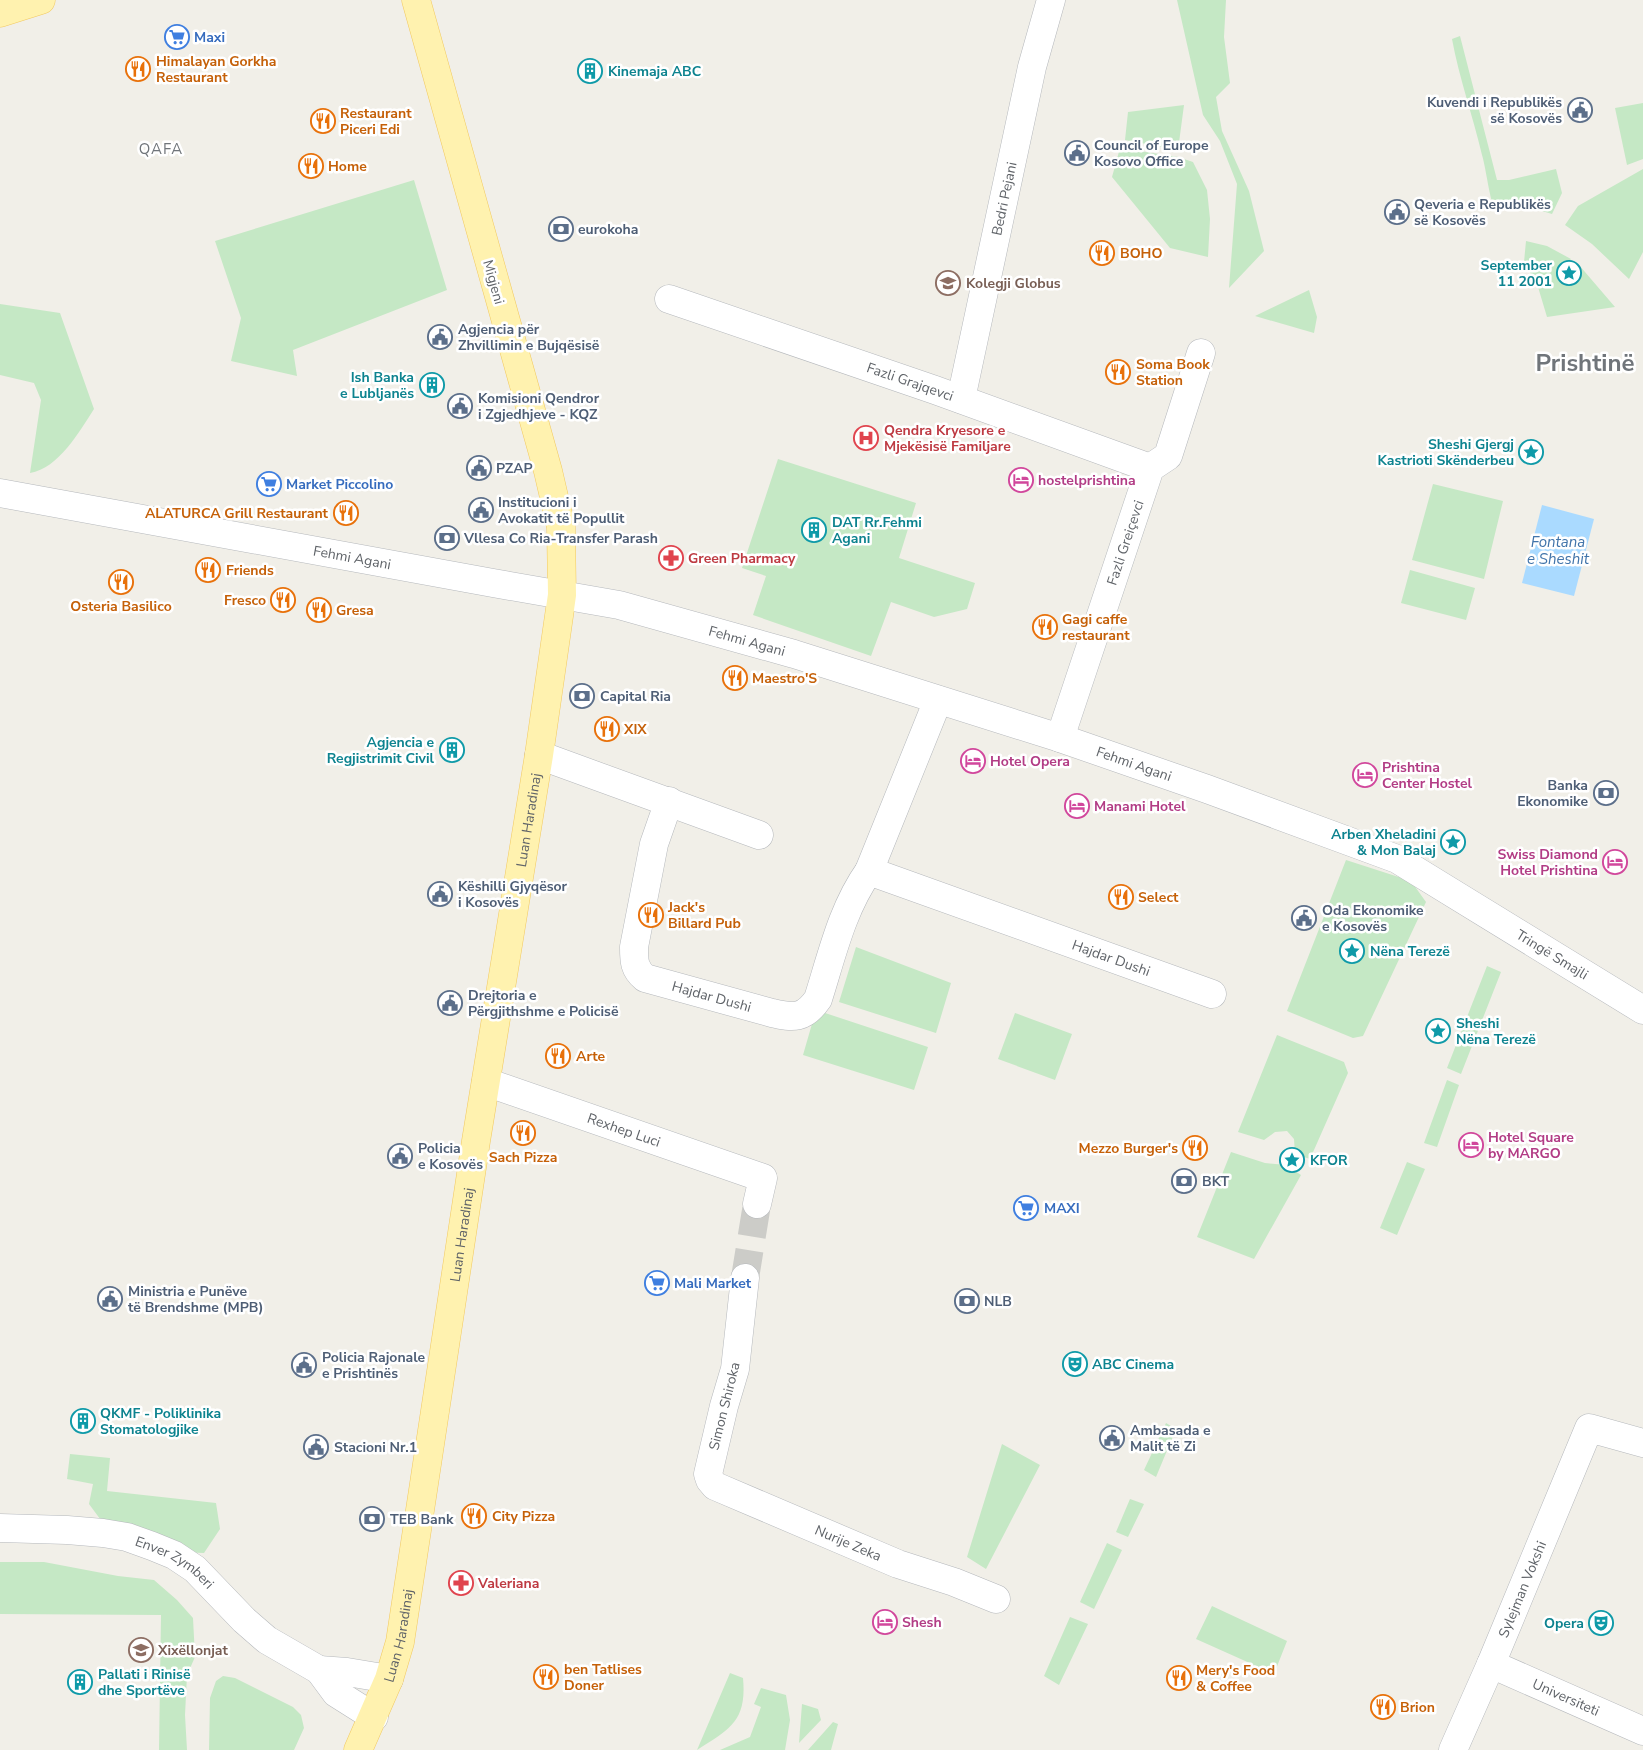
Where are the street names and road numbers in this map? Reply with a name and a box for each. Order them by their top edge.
street label: Bedri Pejani [987,160,1021,237]
street label: Migjeni [478,258,509,307]
street label: Fazli Grajqevci [864,358,956,406]
street label: Fazli Greiçevci [1103,498,1149,588]
street label: Fehmi Agani [312,541,392,574]
street label: Fehmi Agani [706,622,787,661]
street label: Fehmi Agani [1094,742,1174,786]
street label: Luan Haradinaj [512,772,546,868]
street label: Tringë Smajli [1512,925,1592,984]
street label: Hajdar Dushi [1069,936,1153,981]
street label: Hajdar Dushi [670,977,753,1017]
street label: Rexhep Luci [585,1109,663,1152]
street label: Luan Haradinaj [446,1186,479,1283]
street label: Simon Shiroka [704,1360,745,1452]
street label: Nurije Zeka [812,1521,884,1566]
street label: Enver Zymberi [132,1532,218,1593]
street label: Sylejman Vokshi [1494,1538,1551,1641]
street label: Luan Haradinaj [380,1588,418,1685]
street label: Universiteti [1529,1674,1602,1721]

